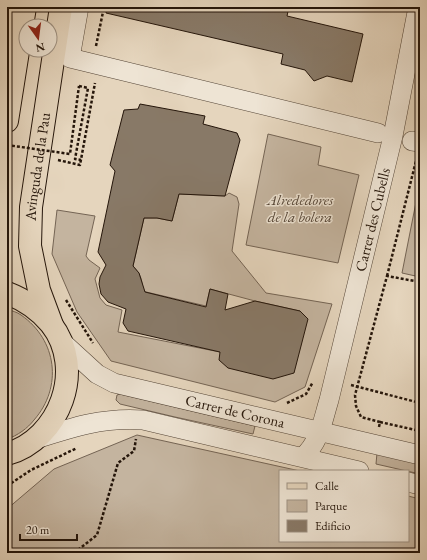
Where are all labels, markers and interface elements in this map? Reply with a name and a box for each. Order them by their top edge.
north arrow [18,18,58,58]
text: N [34,40,46,56]
street label: Avinguda de la Pau [21,111,54,222]
street label: Carrer des Cubells [350,166,394,273]
park label: Alrededores de la bolera [266,190,334,226]
street label: Carrer de Corona [184,390,287,432]
legend [279,470,409,542]
text: Calle [315,478,339,494]
text: Parque [315,498,347,514]
scale bar [20,516,77,542]
text: Edificio [315,518,351,534]
text: 20 m [26,522,50,538]

